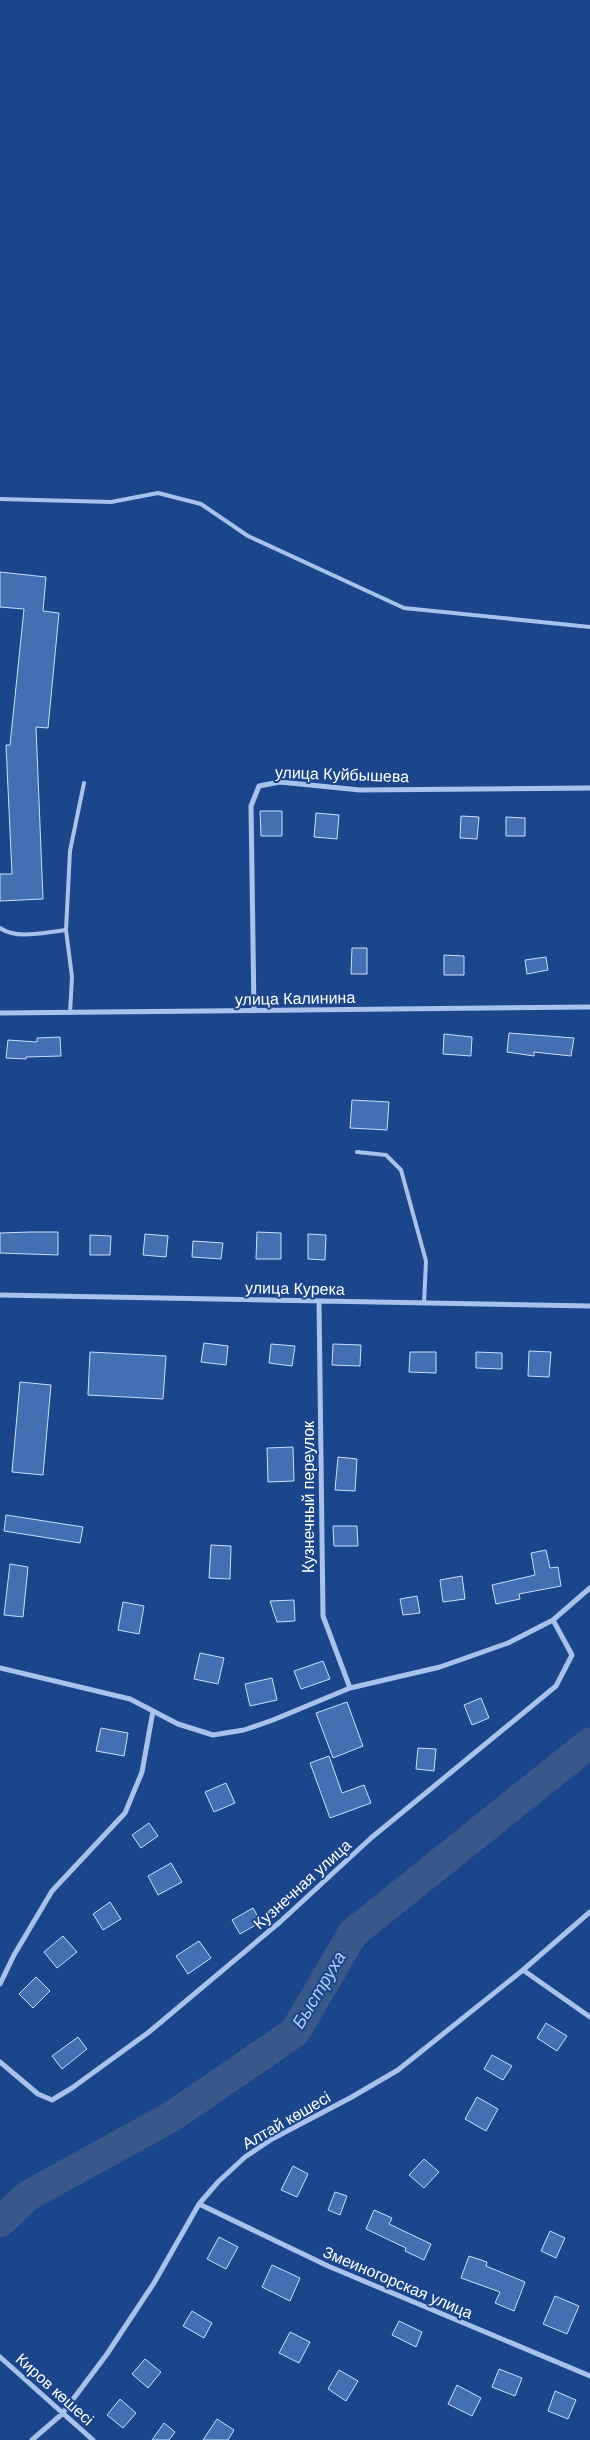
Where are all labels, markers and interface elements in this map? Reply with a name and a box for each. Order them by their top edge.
street label: улица Куйбышева [275,764,409,785]
street label: улица Калинина [235,989,355,1008]
street label: улица Курека [245,1279,345,1298]
street label: Кузнечный переулок [300,1420,317,1573]
street label: Кузнечная улица [250,1836,355,1933]
water label: Быструха [288,1948,350,2032]
street label: Алтай көшесі [239,2088,333,2152]
street label: Змеиногорская улица [320,2243,475,2322]
street label: Киров көшесі [12,2350,97,2429]

